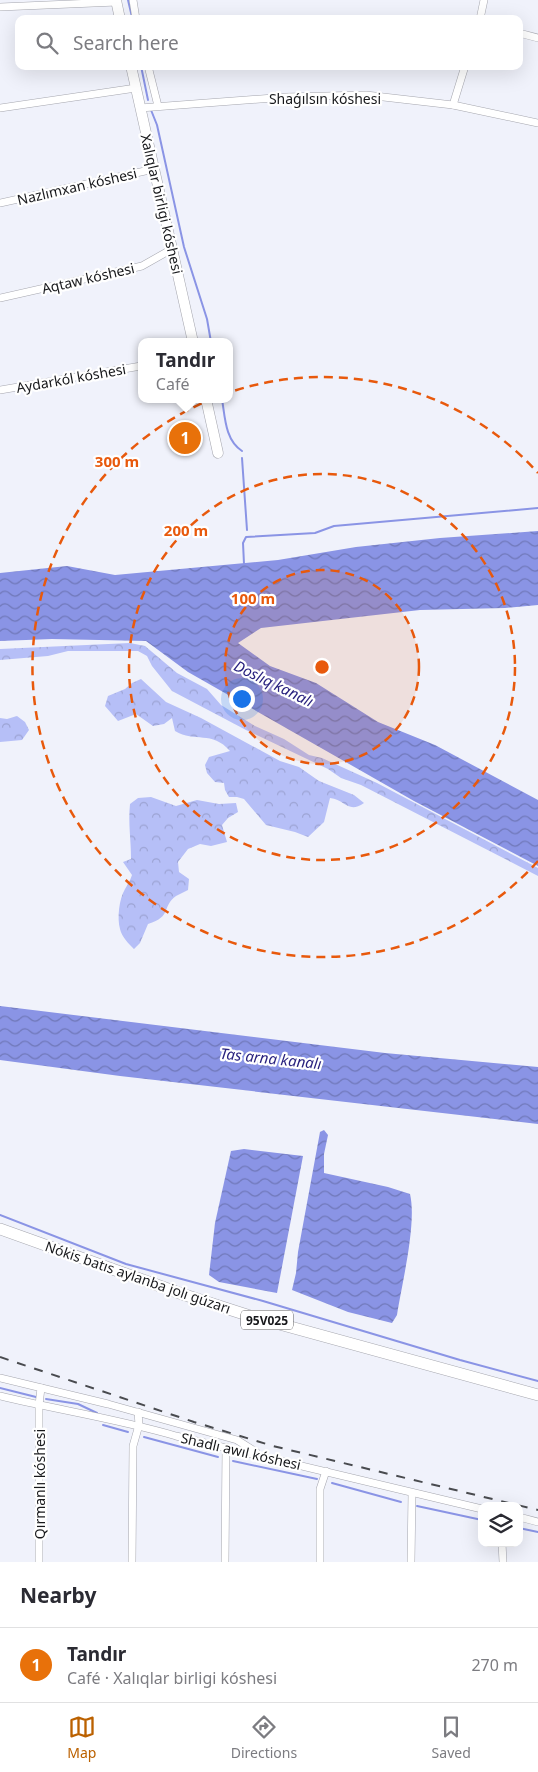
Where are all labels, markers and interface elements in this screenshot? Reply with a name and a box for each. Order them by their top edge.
search box [15,15,523,70]
icon: search [33,29,61,57]
text: Search here [73,30,179,56]
street label: Shaǵılsın kóshesi [269,89,381,108]
street label: Xalıqlar birligi kóshesi [137,132,187,276]
street label: Nazlımxan kóshesi [15,163,139,209]
street label: Aqtaw kóshesi [40,258,136,298]
popup [138,338,233,403]
text: Tandır [156,347,215,373]
street label: Aydarkól kóshesi [15,359,127,397]
text: Café [156,373,189,395]
pin: 1 [169,419,201,457]
text: 300 m [95,451,139,471]
text: 200 m [164,520,208,540]
text: 100 m [231,588,275,608]
water label: Doslıq kanalı [231,655,317,711]
centre of rings [313,658,331,676]
your location [229,686,255,712]
water label: Tas arna kanalı [219,1043,323,1073]
street label: Nókis batıs aylanba jolı gúzarı [43,1236,233,1318]
road number: 95V025 [241,1310,293,1330]
street label: Shadlı awıl kóshesi [179,1428,303,1474]
street label: Qırmanlı kóshesi [30,1429,49,1539]
map controls [478,1502,523,1547]
button: layers [478,1502,523,1547]
text: Nearby [20,1581,96,1609]
text: Tandır [67,1641,126,1667]
text: 1 [31,1654,41,1676]
text: 270 m [471,1654,518,1676]
text: Café · Xalıqlar birligi kóshesi [67,1667,277,1689]
tab: Map [67,1713,96,1762]
tab: Directions [231,1713,297,1762]
tab: Saved [432,1713,471,1762]

